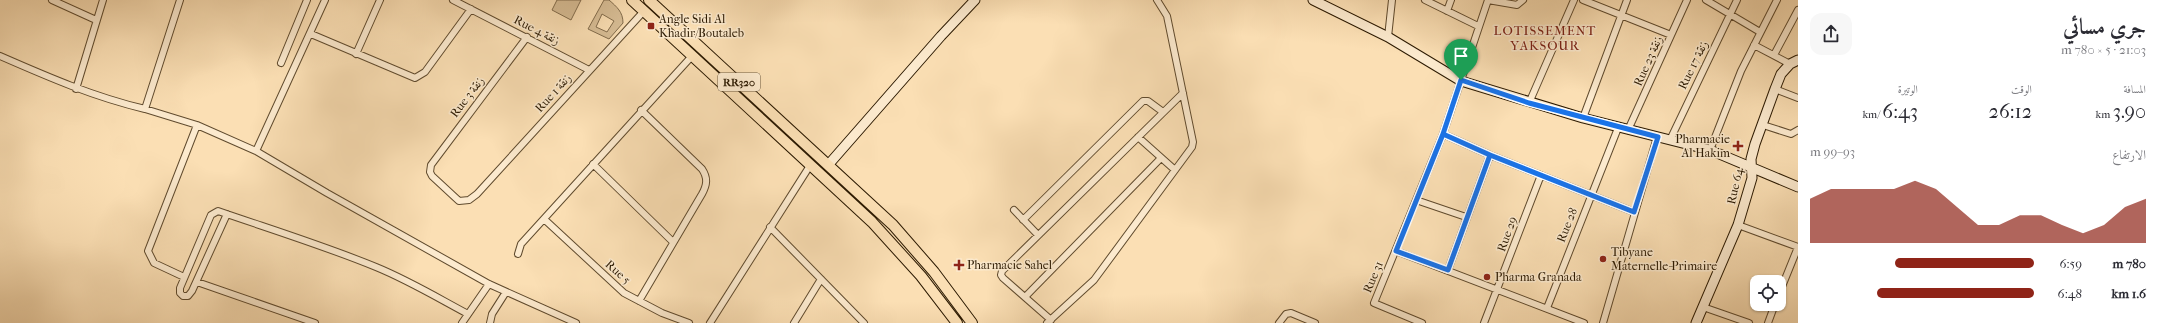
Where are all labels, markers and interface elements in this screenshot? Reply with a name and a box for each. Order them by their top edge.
place label: Angle Sidi Al Khadir/Boutaleb [658,12,744,40]
street label: Rue 4 زنقة [512,13,562,48]
button: share [1810,13,1852,55]
text: جري مسائي [2063,14,2146,40]
marker: Angle Sidi Al Khadir/Boutaleb [646,21,656,31]
district label: LOTISSEMENT YAKSOUR [1494,23,1596,53]
street label: Rue 23 زنقة [1631,33,1665,88]
street label: Rue 17 زنقة [1675,38,1711,92]
pin [1444,39,1478,80]
text: 21:03 · 5 × 780 m [2061,42,2146,57]
icon: arrive [1450,45,1472,67]
street label: Rue 1 زنقة [532,71,574,115]
road number: RR320 [718,73,760,91]
street label: Rue 3 زنقة [447,74,487,120]
text: الوتيرة [1898,83,1918,96]
text: الوقت [2011,83,2032,96]
text: المسافة [2124,83,2146,96]
text: 6:43 [1882,100,1918,123]
text: 26:12 [1989,100,2032,123]
text: 3.90 [2113,100,2146,123]
text: /km [1862,108,1882,121]
text: km [2096,108,2113,121]
place label: Pharmacie Al Hakim [1675,132,1730,160]
marker: Pharmacie Al Hakim [1733,141,1743,151]
text: 93–99 m [1810,144,1855,159]
text: الارتفاع [2112,147,2146,162]
street label: Rue 64 [1724,165,1746,206]
street label: Rue 28 [1554,206,1580,244]
street label: Rue 29 [1494,215,1520,253]
place label: Tibyane Maternelle-Primaire [1611,245,1717,273]
marker: Tibyane Maternelle-Primaire [1598,254,1608,264]
text: 6:59 [2059,256,2082,271]
text: 780 m [2112,256,2146,271]
street label: Rue 5 [603,257,633,287]
place label: Pharmacie Sahel [967,258,1053,272]
street label: Rue 31 [1360,259,1386,295]
marker: Pharmacie Sahel [954,260,964,270]
place label: Pharma Granada [1495,270,1582,284]
marker: Pharma Granada [1482,272,1492,282]
map controls [1750,275,1786,311]
button: locate [1750,275,1786,311]
text: 6:48 [2058,286,2082,301]
text: 1.6 km [2112,286,2146,301]

